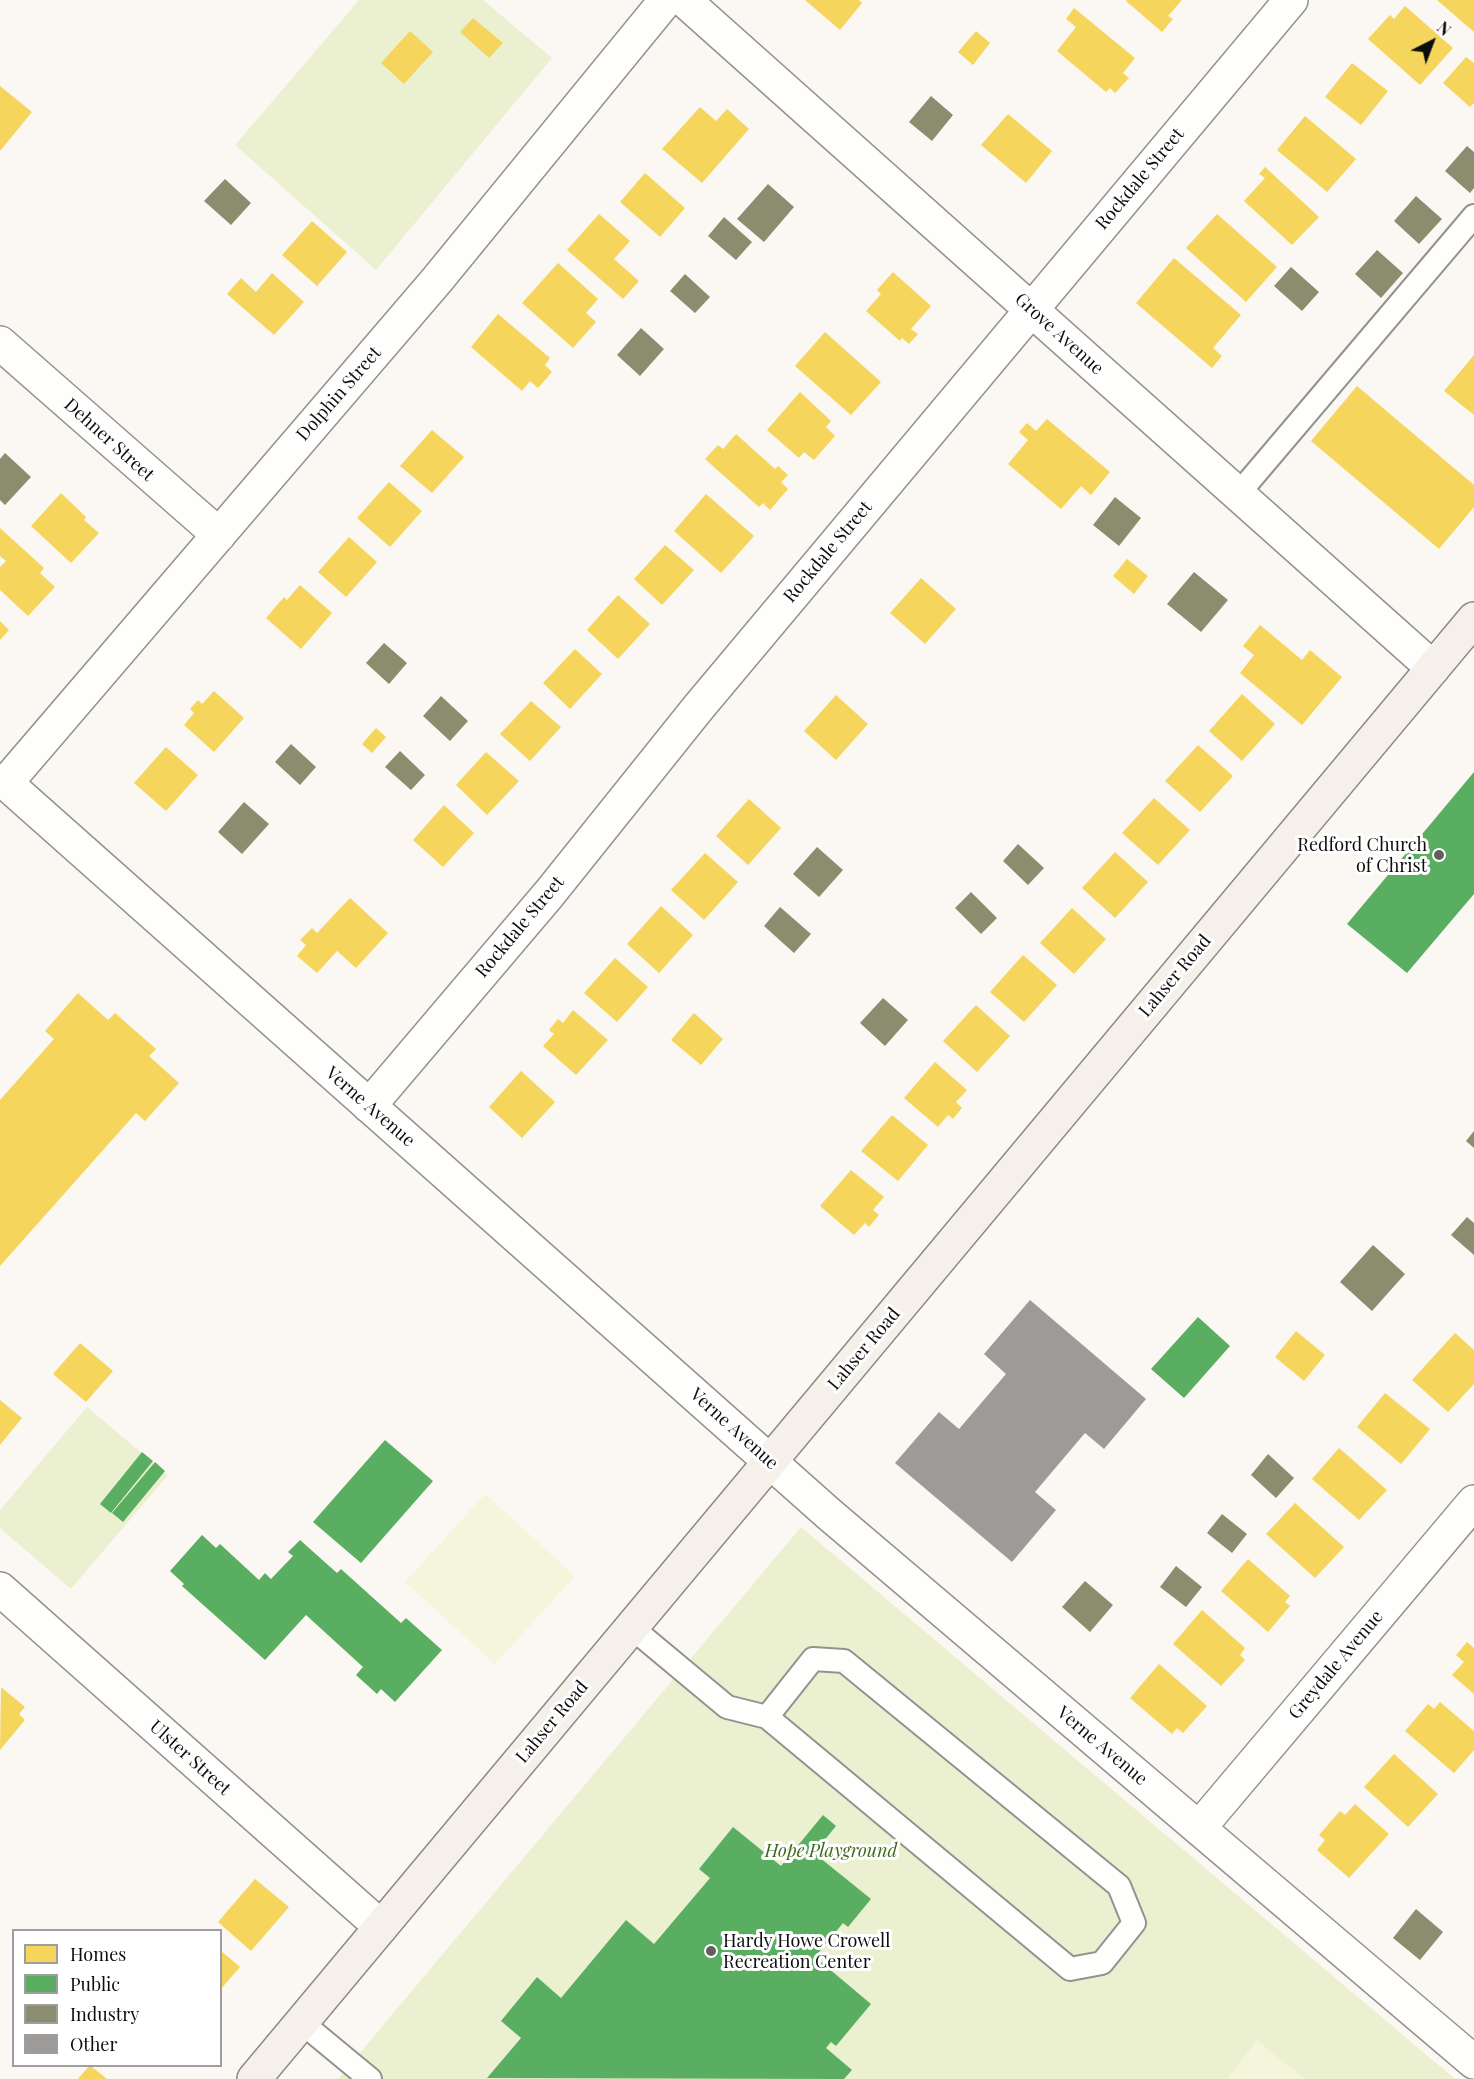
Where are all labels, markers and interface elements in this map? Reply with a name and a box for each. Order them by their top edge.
north arrow [1402,12,1462,72]
text: N [1433,17,1456,40]
street label: Rockdale Street [1091,124,1189,234]
street label: Grove Avenue [1010,289,1108,379]
street label: Dolphin Street [292,342,386,446]
street label: Dehner Street [60,394,158,486]
street label: Rockdale Street [779,497,877,607]
place label: Redford Church of Christ [1297,834,1427,876]
marker: Redford Church of Christ [1432,848,1446,862]
street label: Rockdale Street [471,872,569,982]
street label: Lahser Road [1134,930,1216,1022]
street label: Verne Avenue [321,1062,419,1152]
street label: Lahser Road [823,1303,905,1395]
street label: Verne Avenue [685,1384,783,1474]
street label: Greydale Avenue [1284,1606,1388,1724]
street label: Lahser Road [511,1676,593,1768]
street label: Verne Avenue [1052,1702,1152,1790]
street label: Ulster Street [145,1716,235,1800]
park label: Hope Playground [765,1840,897,1862]
legend [12,1929,222,2067]
place label: Hardy Howe Crowell Recreation Center [723,1930,890,1972]
text: Homes [70,1942,126,1966]
marker: Hardy Howe Crowell Recreation Center [704,1944,718,1958]
text: Public [70,1972,120,1996]
text: Industry [70,2002,139,2026]
text: Other [70,2032,117,2056]

